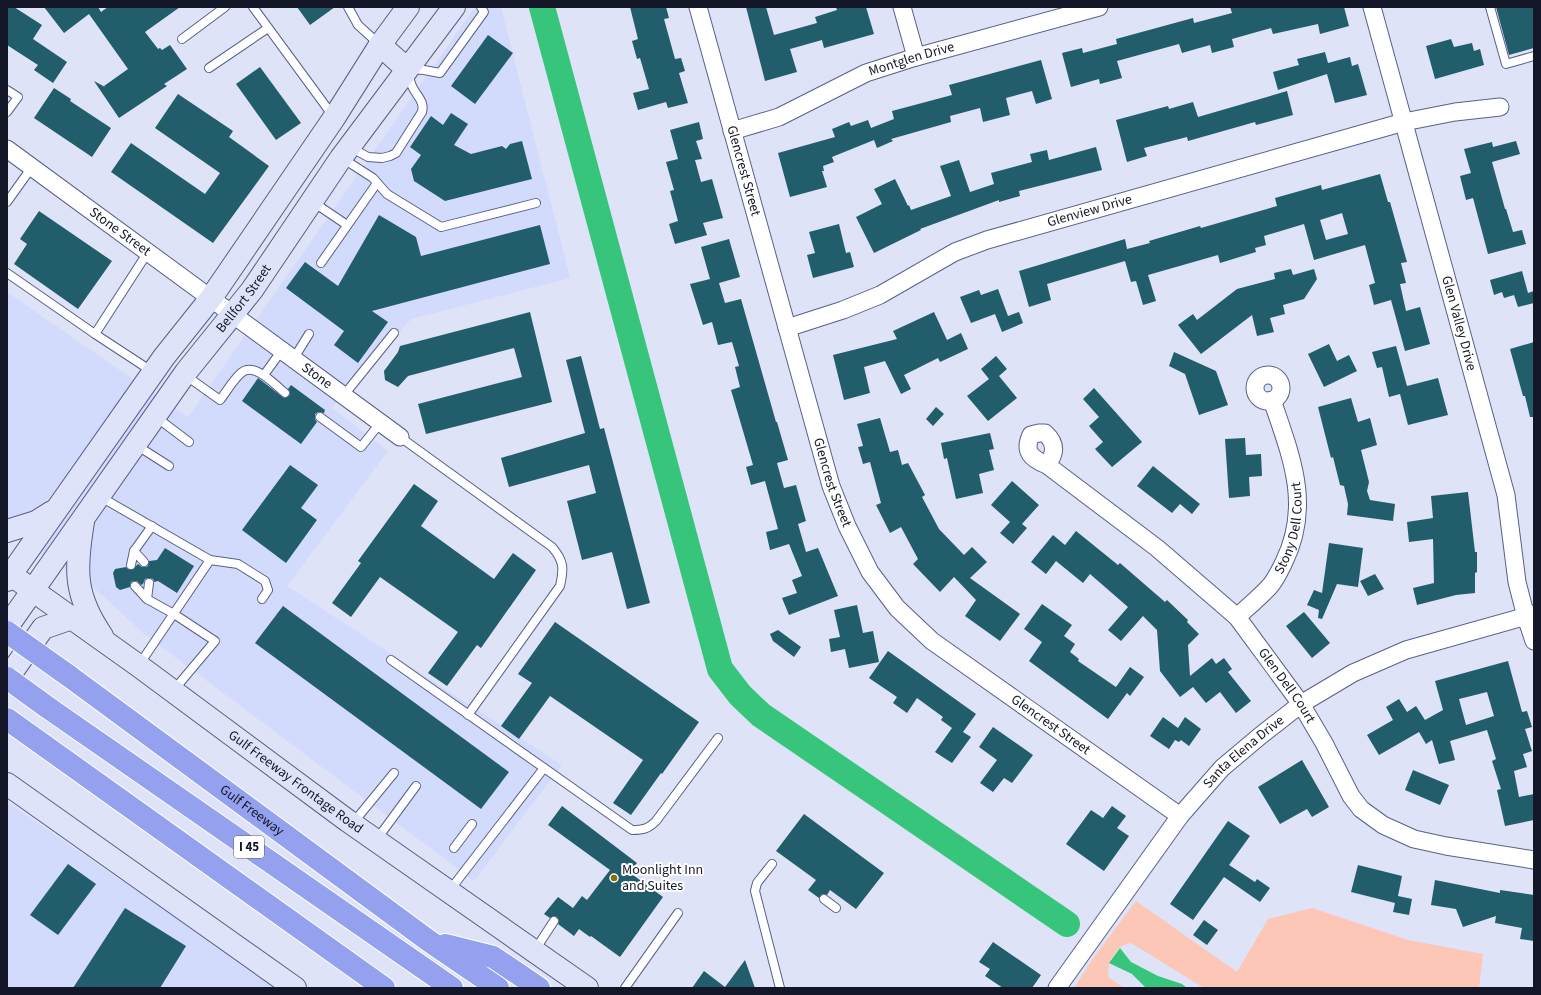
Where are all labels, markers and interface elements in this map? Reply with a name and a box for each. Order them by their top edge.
street label: Montglen Drive [866,37,957,82]
street label: Glencrest Street [721,123,766,219]
street label: Glenview Drive [1045,189,1134,232]
street label: Stone Street [85,202,155,261]
street label: Bellfort Street [211,260,277,337]
street label: Glen Valley Drive [1436,274,1481,373]
street label: Stone [297,358,336,394]
street label: Glencrest Street [808,435,857,530]
street label: Stony Dell Court [1270,480,1308,578]
street label: Glen Dell Court [1253,644,1320,727]
street label: Glencrest Street [1007,690,1095,760]
street label: Santa Elena Drive [1198,711,1288,793]
street label: Gulf Freeway Frontage Road [225,726,367,836]
street label: Gulf Freeway [217,781,287,839]
road number: I 45 [234,836,264,858]
place label: Moonlight Inn and Suites [622,860,703,896]
marker: Moonlight Inn and Suites [609,873,619,883]

